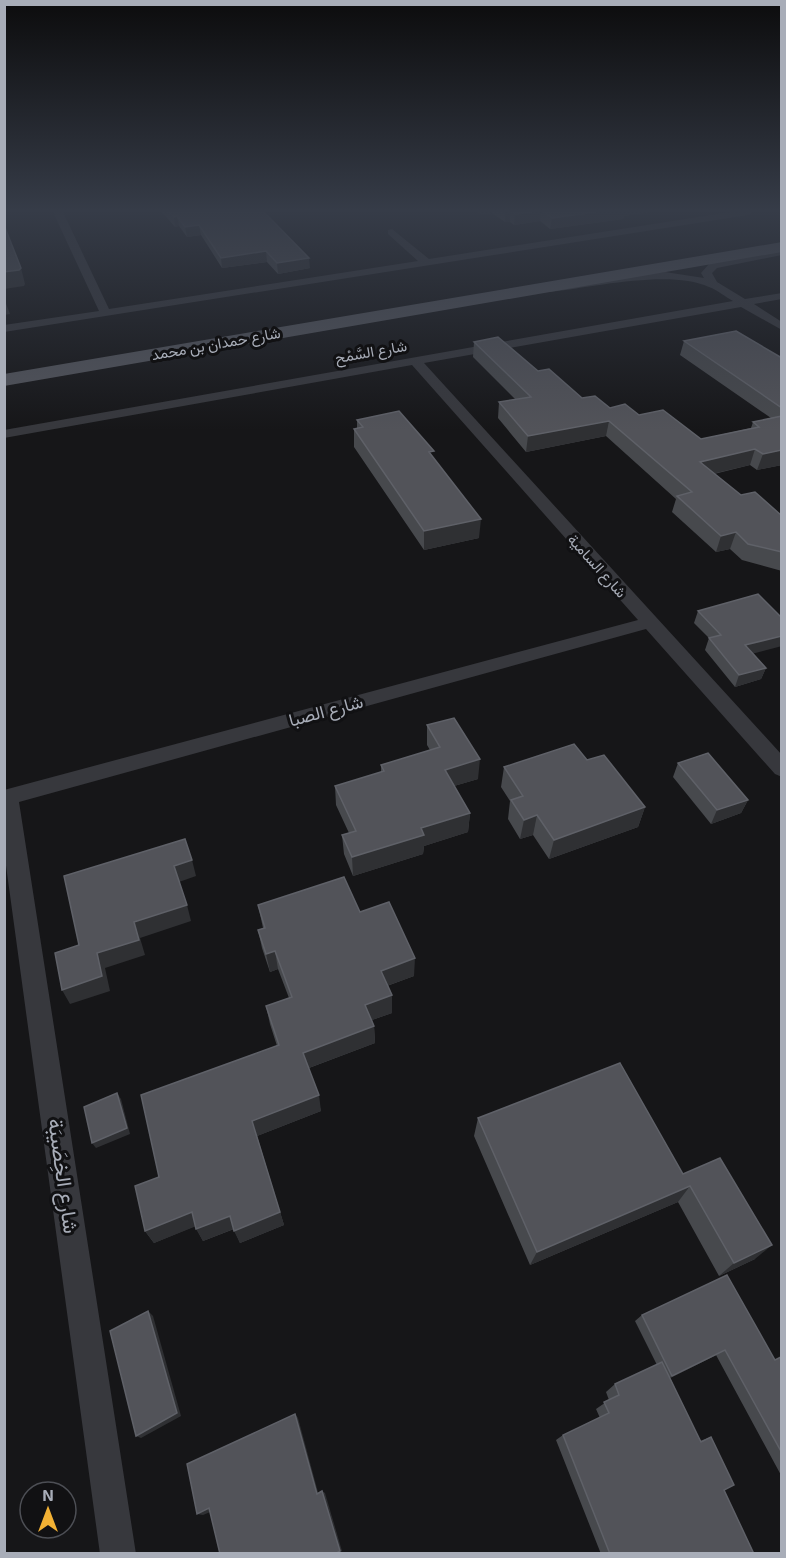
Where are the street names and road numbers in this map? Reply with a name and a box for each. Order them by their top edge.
street label: شارع حمدان بن محمد [150,323,282,366]
street label: شارع السَّمْح [333,336,409,369]
street label: شارع السامية [562,530,631,603]
street label: شارع الصبا [286,690,366,732]
street label: شارع الخِصَيبَة [41,1117,85,1235]

